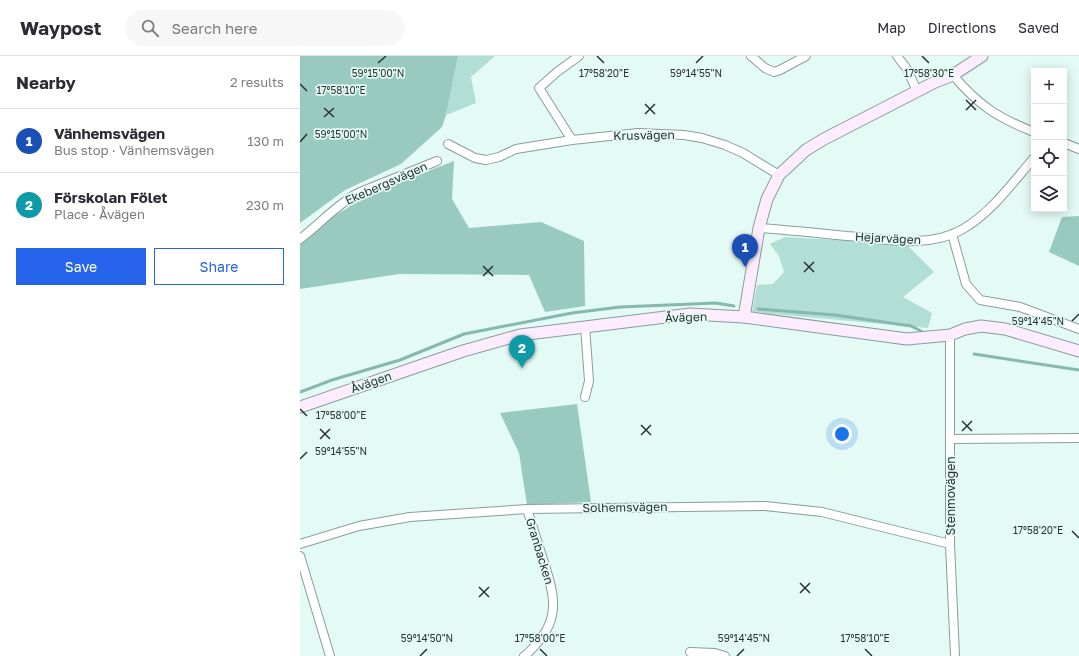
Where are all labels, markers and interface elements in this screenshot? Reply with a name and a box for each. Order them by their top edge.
search box [125,10,405,46]
text: Waypost [20,16,101,39]
icon: search [139,17,161,39]
text: Search here [171,19,257,37]
text: Map [877,19,906,36]
text: Directions [928,19,996,36]
text: Saved [1018,19,1059,36]
text: 59°15'00"N [352,67,404,79]
text: 17°58'20"E [579,67,629,79]
text: 59°14'55"N [670,67,722,79]
text: 17°58'30"E [904,67,954,79]
map controls [1031,68,1067,212]
button: + [1031,68,1067,104]
text: Nearby [16,72,76,93]
text: 2 results [230,74,284,90]
text: 17°58'10"E [316,84,366,96]
button: − [1031,104,1067,140]
text: Vänhemsvägen [54,124,165,142]
street label: Krusvägen [613,127,675,143]
text: 59°15'00"N [315,128,367,140]
text: 1 [26,133,32,149]
text: 130 m [247,133,284,149]
button: locate [1031,140,1067,176]
text: Bus stop · Vänhemsvägen [54,142,214,158]
street label: Ekebergsvägen [343,158,429,208]
button: layers [1031,176,1067,212]
text: Förskolan Fölet [54,188,168,206]
text: 2 [25,197,33,213]
text: 230 m [246,197,284,213]
text: Place · Åvägen [54,206,145,222]
street label: Hejarvägen [855,229,921,247]
pin: 1 [732,234,758,267]
button: Save [16,248,146,285]
button: Share [154,248,284,285]
street label: Åvägen [665,309,707,325]
text: 59°14'45"N [1012,315,1064,327]
pin: 2 [509,335,535,368]
street label: Åvägen [349,368,393,396]
text: 17°58'00"E [316,409,366,421]
your location [832,424,852,444]
text: 59°14'55"N [315,445,367,457]
street label: Stenmovägen [943,456,958,536]
street label: Solhemsvägen [582,499,668,515]
street label: Granbacken [523,516,557,586]
text: 17°58'20"E [1013,524,1063,536]
text: 59°14'50"N [401,632,453,644]
text: 17°58'00"E [515,632,565,644]
text: 59°14'45"N [718,632,770,644]
text: 17°58'10"E [840,632,890,644]

